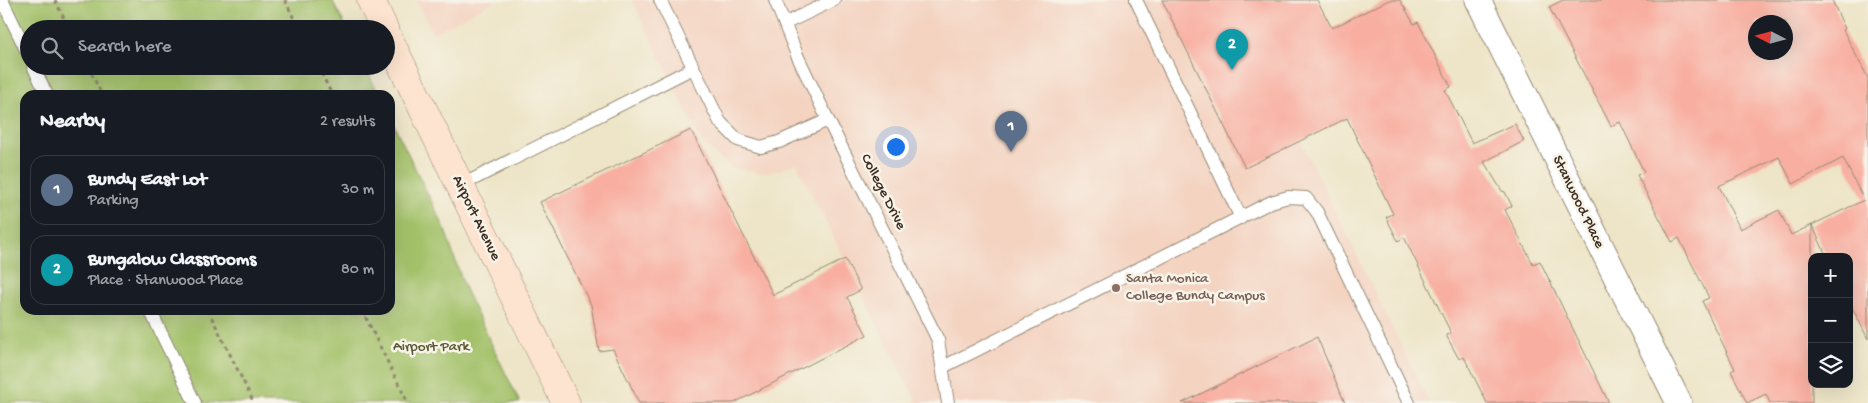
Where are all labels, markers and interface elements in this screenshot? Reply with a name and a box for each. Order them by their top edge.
north arrow [1748,15,1793,60]
search box [20,20,395,75]
pin: 2 [1216,29,1248,70]
icon: search [38,34,66,62]
text: Search here [78,36,172,59]
text: Nearby [40,110,105,135]
pin: 1 [995,111,1027,152]
text: 2 results [320,113,375,132]
your location [883,134,909,160]
street label: College Drive [856,151,910,233]
street label: Stanwood Place [1548,153,1608,251]
text: Bundy East Lot [88,169,207,192]
street label: Airport Avenue [448,172,505,264]
text: 1 [54,181,60,200]
text: 30 m [341,181,374,200]
text: Parking [88,192,139,211]
text: Bungalow Classrooms [88,249,256,272]
map controls [1808,253,1853,388]
button: + [1808,253,1853,298]
text: 2 [53,261,61,280]
text: 80 m [341,261,374,280]
place label: Santa Monica College Bundy Campus [1126,270,1265,305]
text: Place · Stanwood Place [88,272,243,291]
marker: Santa Monica College Bundy Campus [1110,282,1122,294]
button: − [1808,298,1853,343]
park label: Airport Park [393,338,470,356]
button: layers [1808,343,1853,388]

